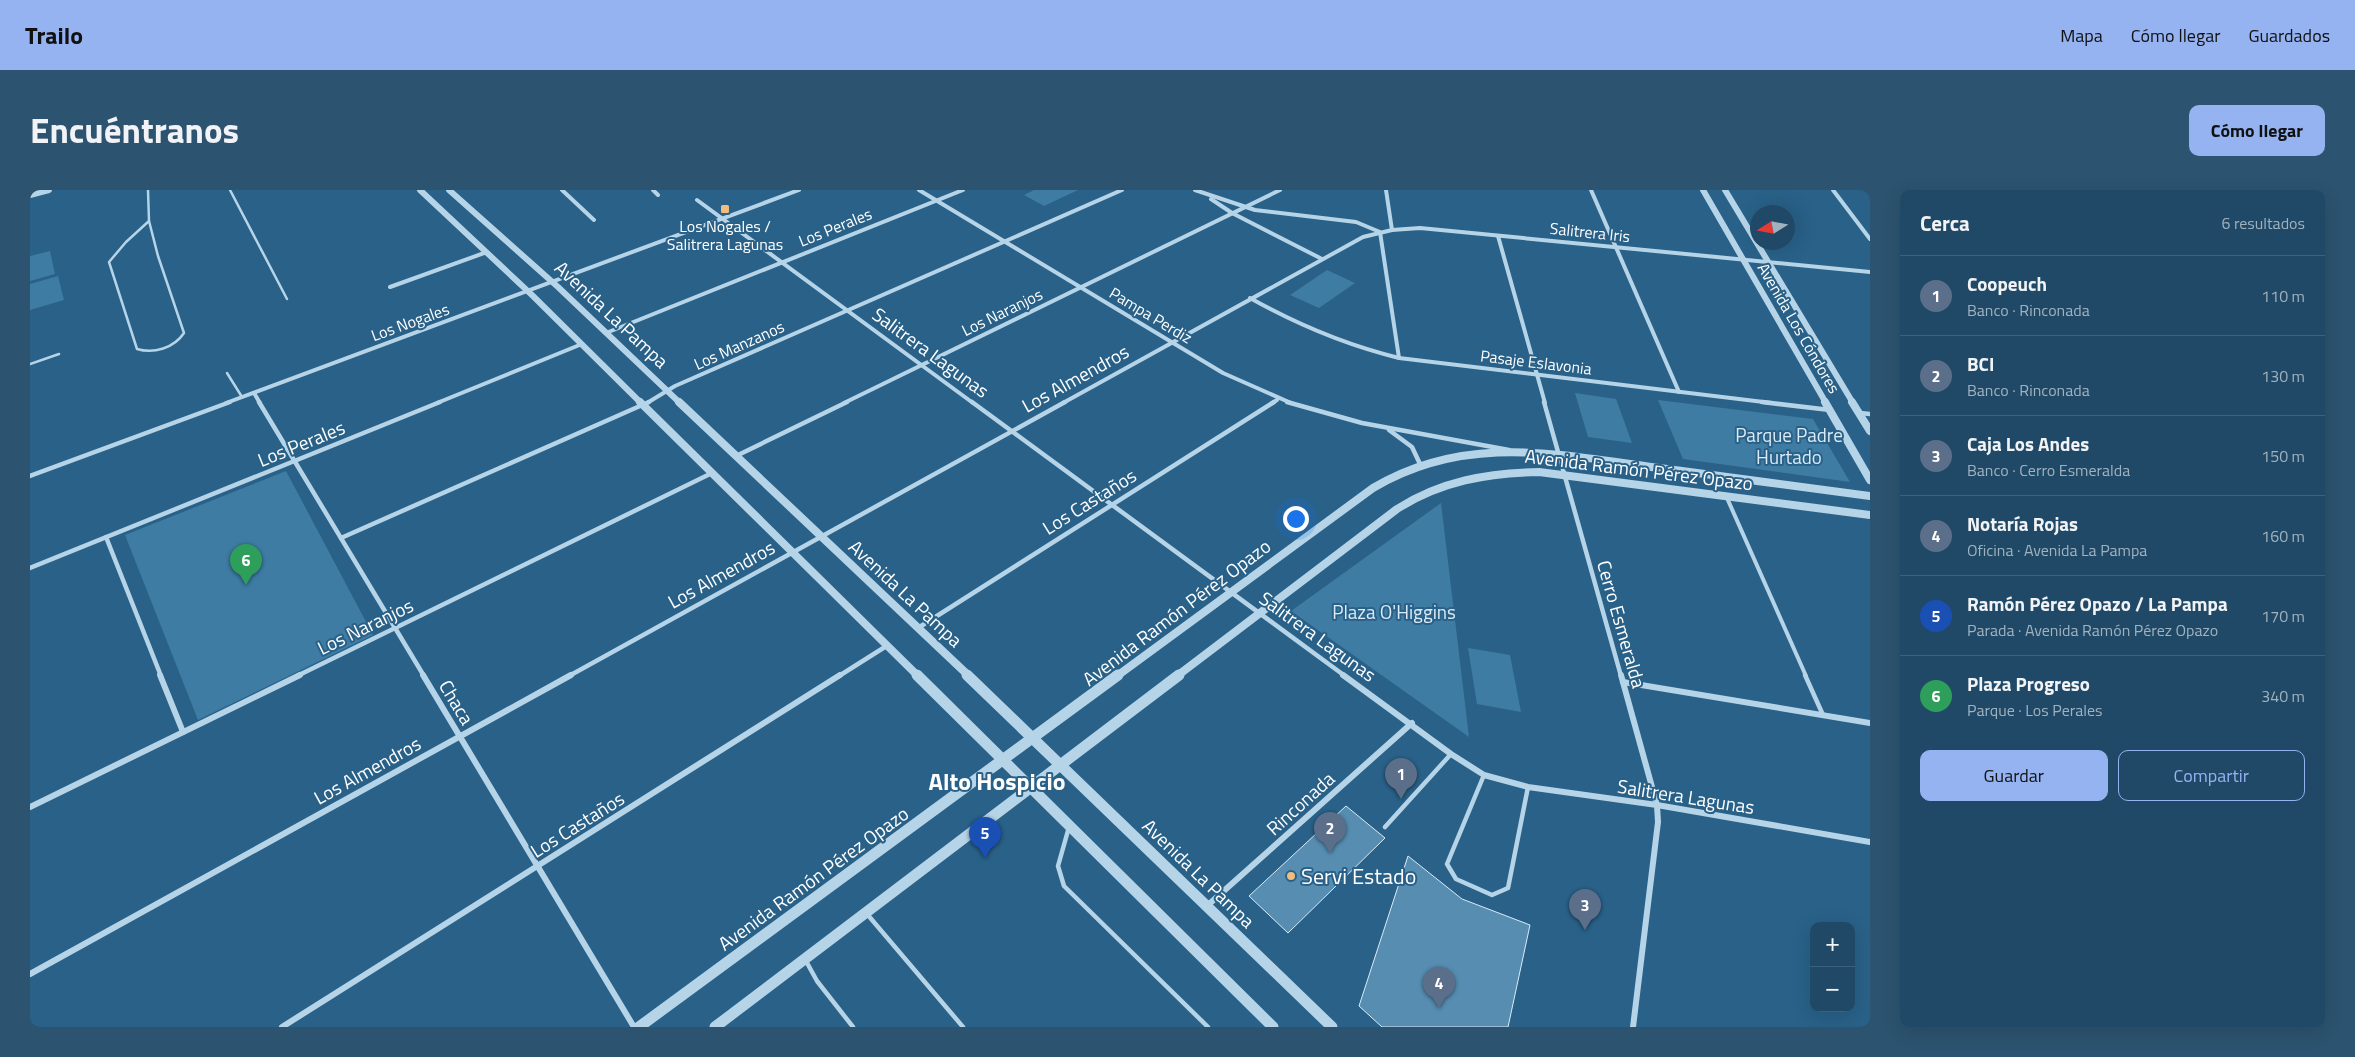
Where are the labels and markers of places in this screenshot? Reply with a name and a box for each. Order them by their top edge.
marker: Los Nogales / Salitrera Lagunas [719,203,731,215]
place label: Los Nogales / Salitrera Lagunas [667,214,783,256]
pin: 6 [230,544,262,585]
pin: 1 [1385,758,1417,799]
pin: 2 [1314,812,1346,853]
pin: 5 [969,817,1001,858]
place label: Servi Estado [1301,859,1416,893]
marker: Servi Estado [1285,870,1297,882]
pin: 3 [1569,889,1601,930]
pin: 4 [1423,967,1455,1008]

